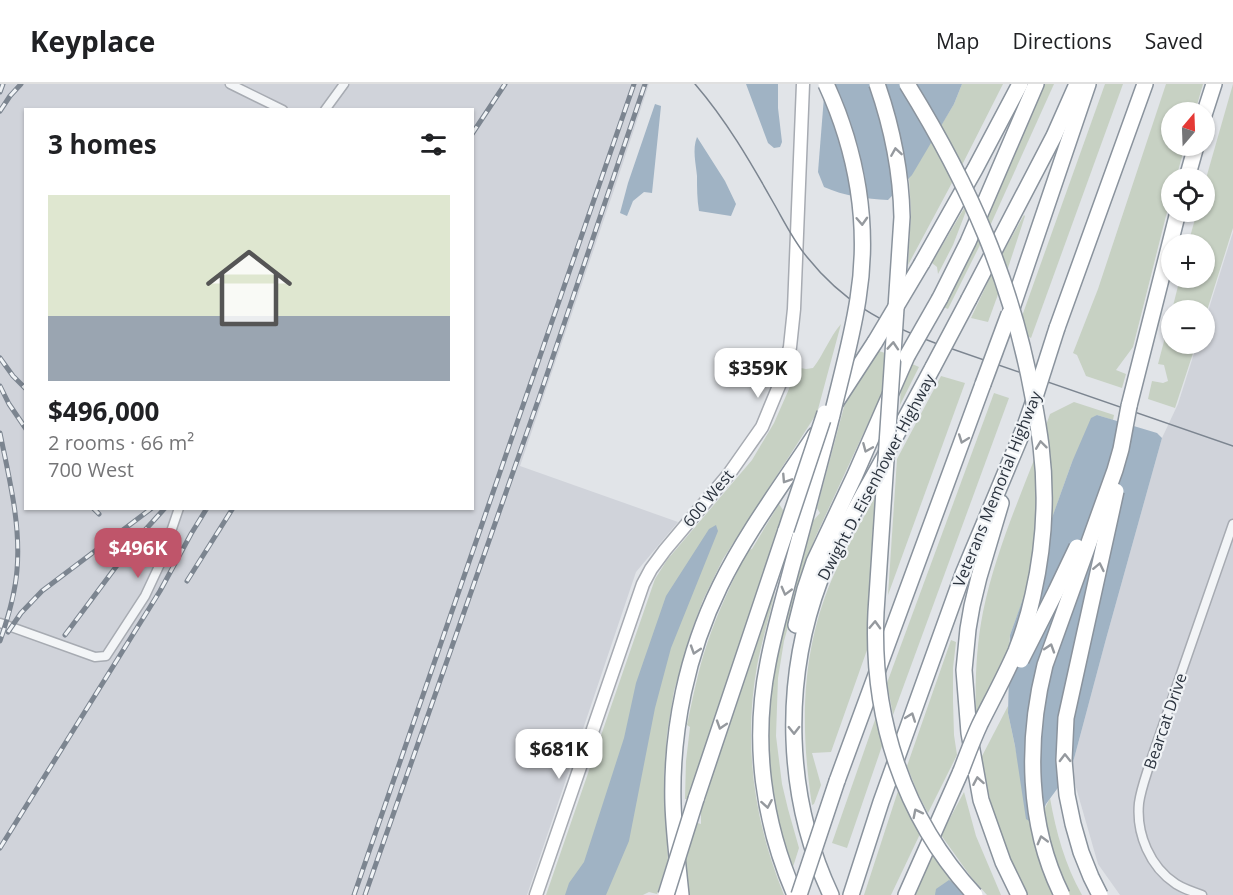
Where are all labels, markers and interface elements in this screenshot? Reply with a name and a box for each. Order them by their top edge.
text: Keyplace [30,22,155,60]
text: Map [936,27,979,55]
text: Directions [1012,27,1112,55]
text: Saved [1145,27,1203,55]
north arrow [1161,102,1215,156]
map controls [1161,102,1215,354]
text: 3 homes [48,126,157,162]
icon: filters [417,128,450,161]
one-way arrow [890,147,902,157]
button: locate [1161,168,1215,222]
one-way arrow [855,217,868,226]
icon: home [195,234,303,342]
button: + [1161,234,1215,288]
button: − [1161,300,1215,354]
one-way arrow [887,342,900,351]
pin: $359K [716,348,800,399]
text: $359K [728,354,788,381]
street label: Dwight D. Eisenhower Highway [812,369,940,584]
street label: Veterans Memorial Highway [948,387,1047,590]
text: $496,000 [48,393,159,429]
text: 2 rooms · 66 m² [48,429,194,456]
one-way arrow [958,433,971,444]
one-way arrow [1035,440,1047,449]
one-way arrow [862,442,874,453]
text: 700 West [48,456,134,483]
street label: 600 West [677,464,739,531]
one-way arrow [782,472,793,483]
pin: $496K [96,528,180,579]
text: $496K [108,534,168,561]
one-way arrow [1092,562,1105,572]
one-way arrow [780,586,793,596]
one-way arrow [869,620,882,629]
one-way arrow [1043,643,1055,654]
one-way arrow [690,644,702,655]
street label: Bearcat Drive [1138,670,1192,772]
one-way arrow [904,712,917,723]
one-way arrow [716,719,728,730]
one-way arrow [787,726,800,735]
pin: $681K [517,729,601,780]
text: $681K [529,735,589,762]
one-way arrow [1059,754,1071,763]
one-way arrow [972,776,985,786]
one-way arrow [760,799,772,809]
one-way arrow [913,809,924,819]
one-way arrow [1037,835,1050,845]

